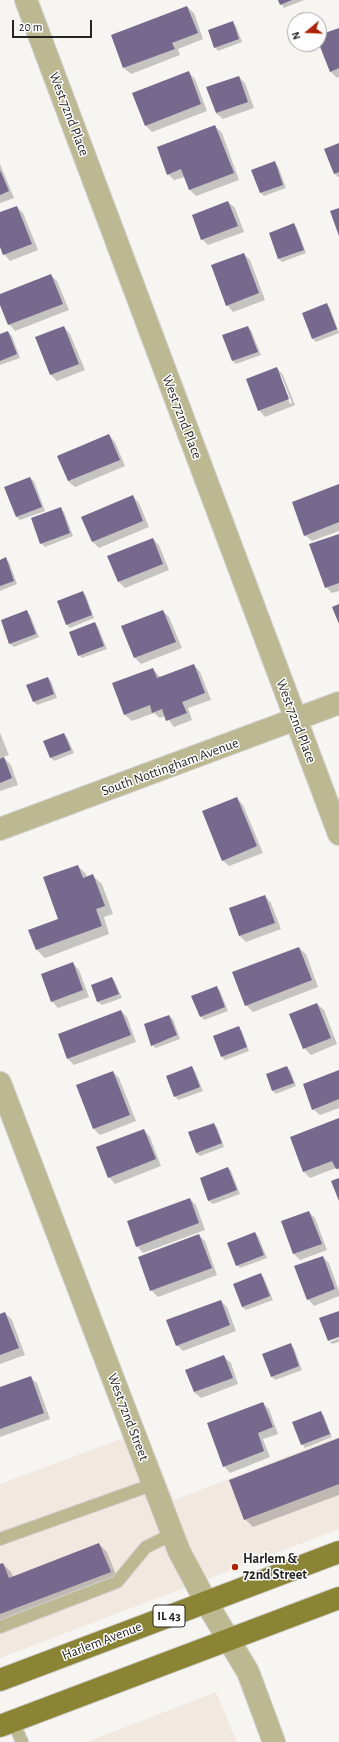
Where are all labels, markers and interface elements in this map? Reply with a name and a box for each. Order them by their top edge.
scale bar [14,12,94,38]
north arrow [287,12,327,52]
text: 20 m [19,21,42,33]
text: N [290,30,303,41]
street label: West 72nd Place [45,70,93,158]
street label: West 72nd Place [158,373,206,461]
street label: West 72nd Place [272,677,320,765]
street label: South Nottingham Avenue [99,734,241,800]
street label: West 72nd Street [104,1371,152,1463]
place label: Harlem & 72nd Street [243,1551,307,1584]
marker: Harlem & 72nd Street [230,1562,240,1572]
road number: IL 43 [153,1605,185,1627]
street label: Harlem Avenue [60,1618,144,1664]

